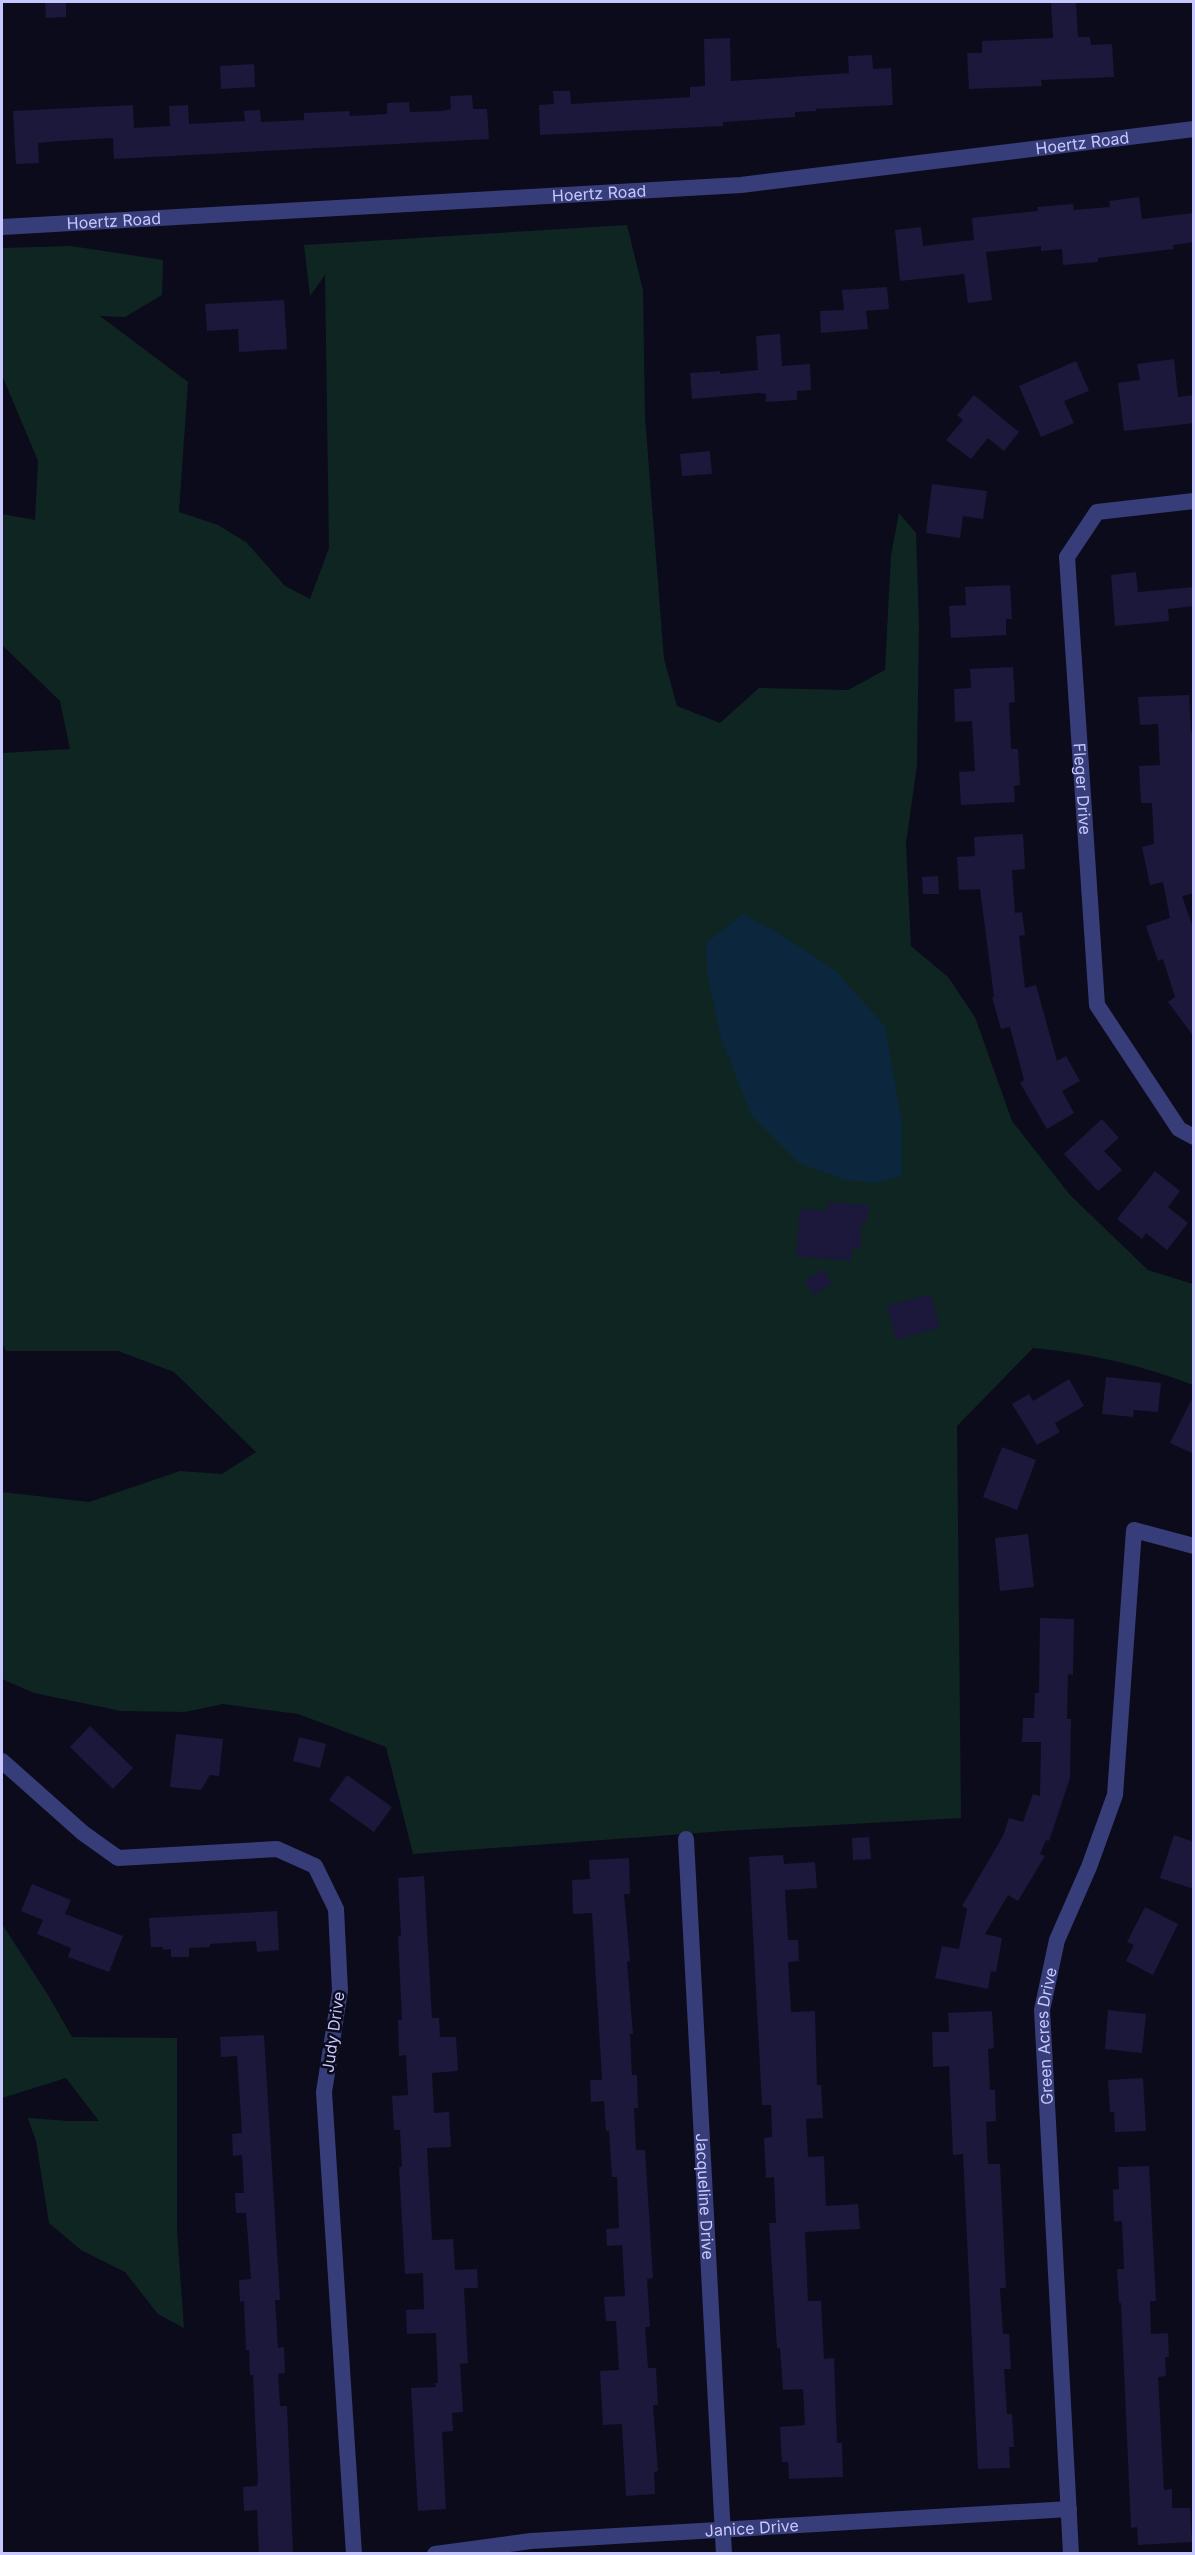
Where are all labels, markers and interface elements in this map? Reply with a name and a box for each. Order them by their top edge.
street label: Hoertz Road [1034,127,1130,159]
street label: Hoertz Road [551,180,647,206]
street label: Hoertz Road [66,208,161,233]
street label: Fleger Drive [1069,742,1096,835]
street label: Green Acres Drive [1032,1966,1061,2105]
street label: Judy Drive [317,1990,349,2074]
street label: Jacqueline Drive [692,2133,718,2260]
street label: Janice Drive [704,2515,799,2541]

